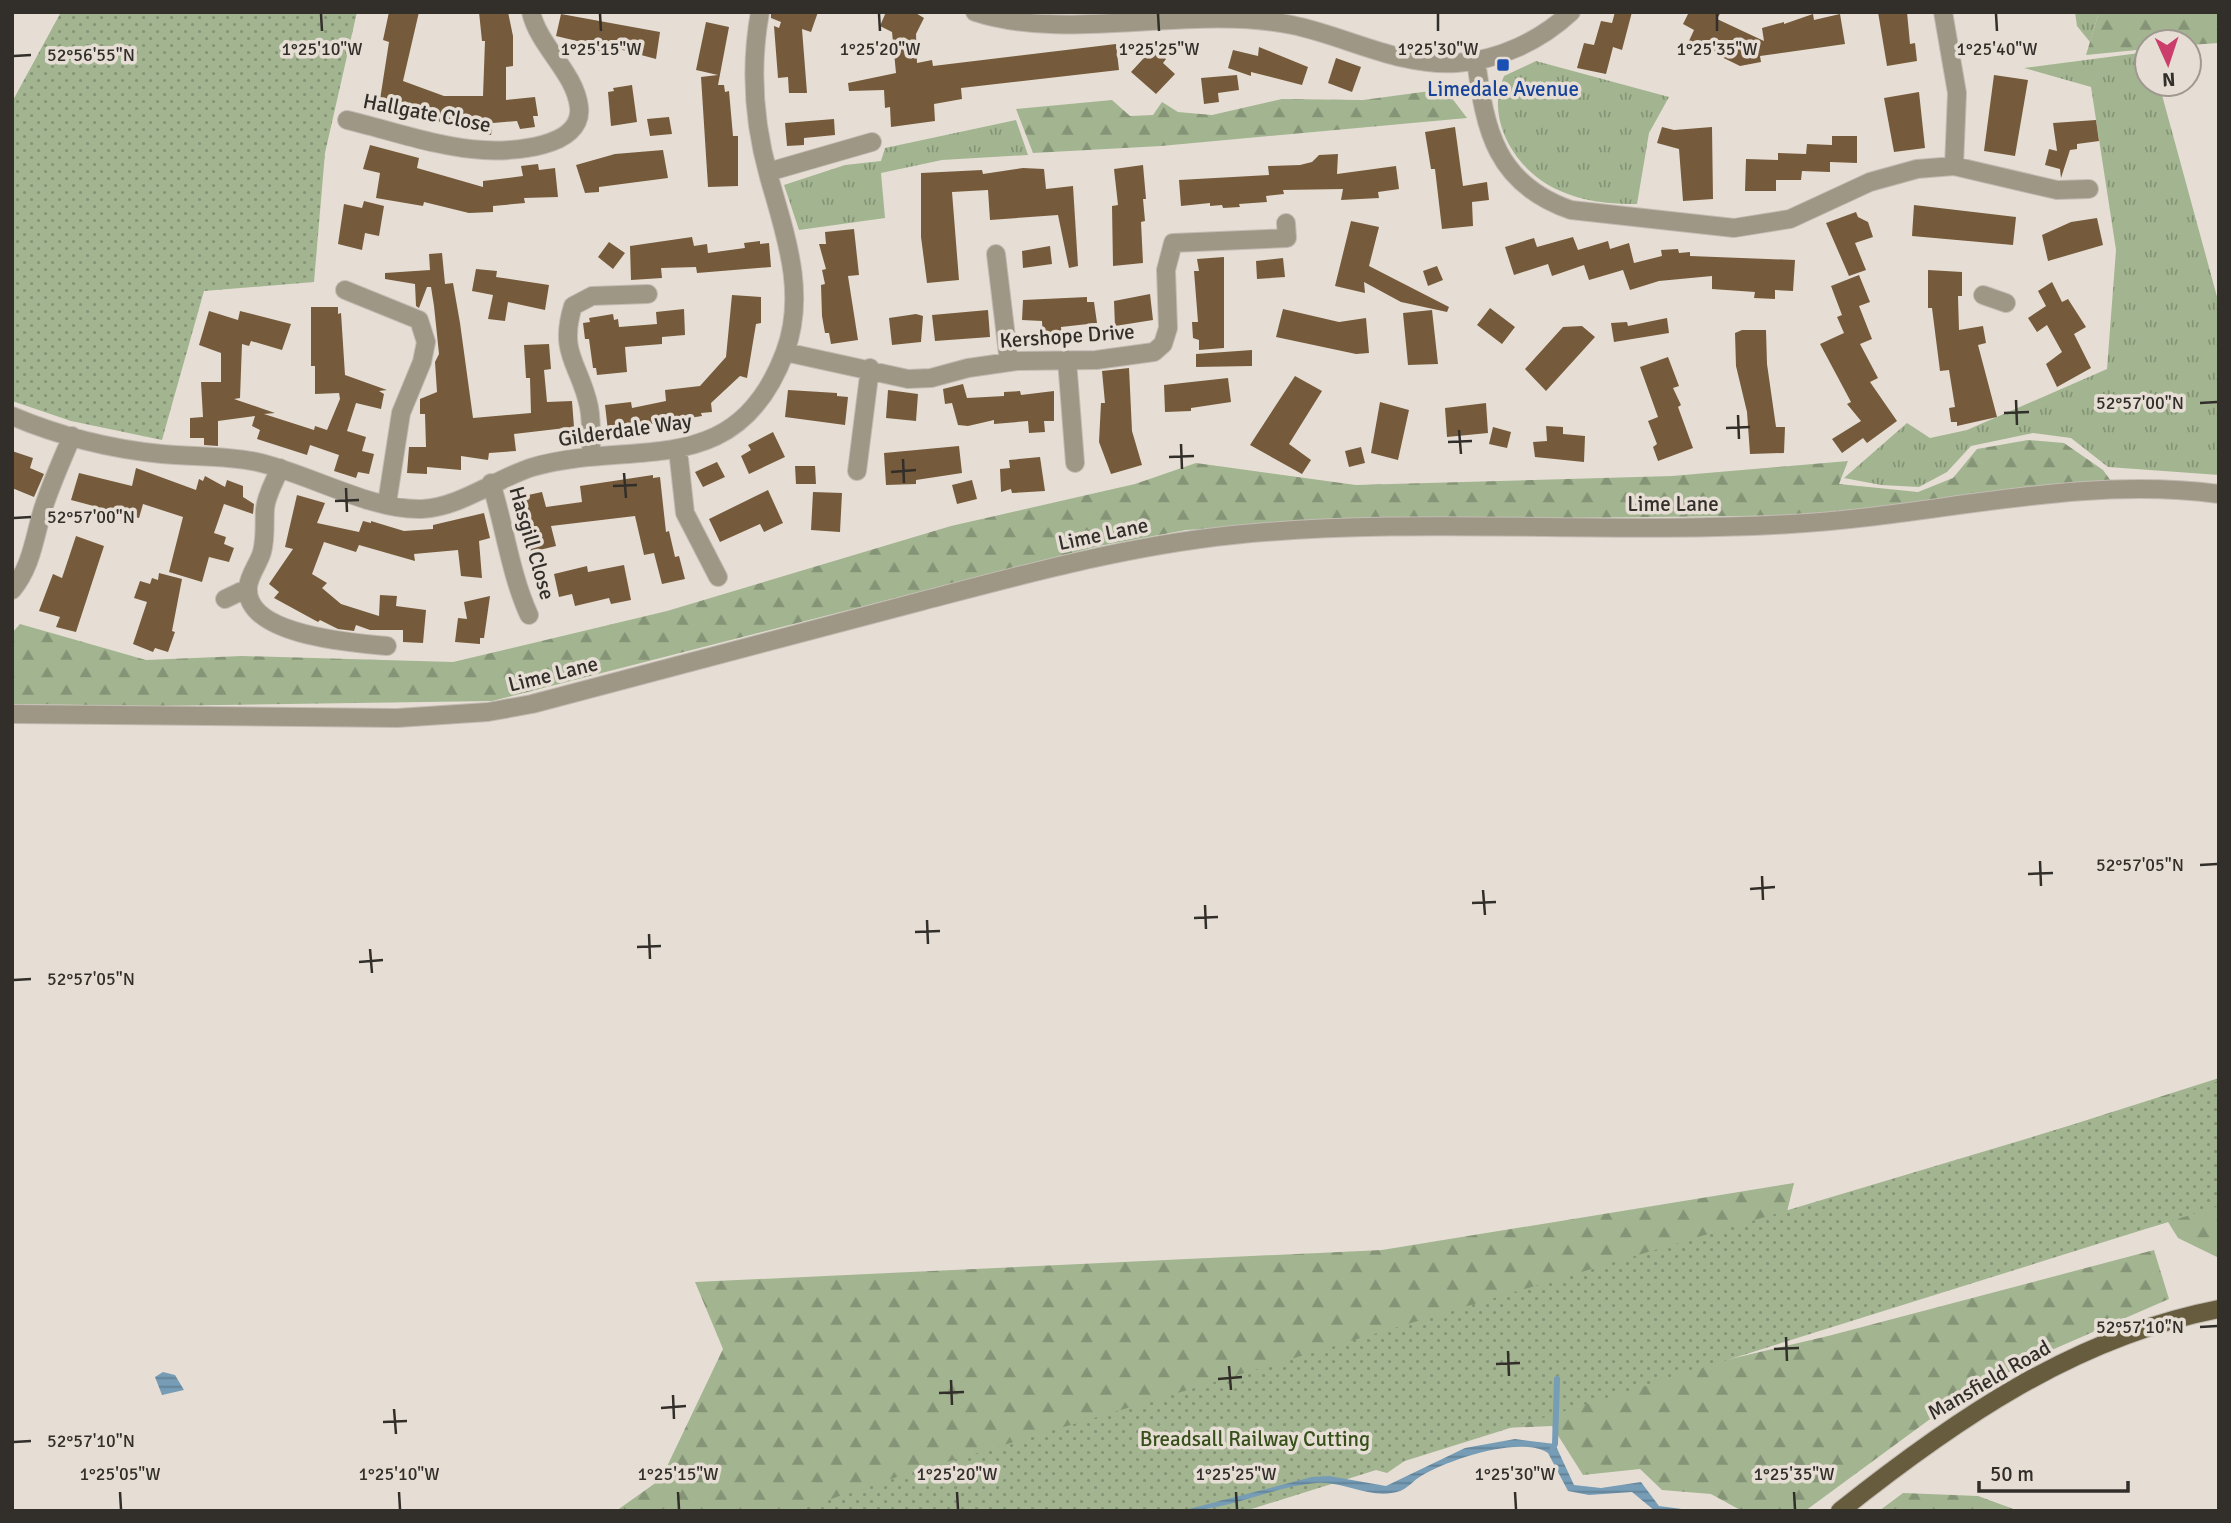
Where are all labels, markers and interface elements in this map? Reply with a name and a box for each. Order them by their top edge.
north arrow [2133,28,2203,98]
text: 1°25'10"W [281,38,363,60]
text: 1°25'15"W [560,38,642,60]
text: 1°25'20"W [839,38,921,60]
text: 1°25'25"W [1118,38,1200,60]
text: 1°25'30"W [1397,38,1479,60]
text: 1°25'35"W [1676,38,1758,60]
text: 1°25'40"W [1956,38,2038,60]
text: 52°56'55"N [47,44,135,66]
marker: Limedale Avenue [1495,57,1511,73]
text: N [2162,67,2176,91]
place label: Limedale Avenue [1427,76,1579,102]
street label: Hallgate Close [361,88,493,138]
street label: Kershope Drive [999,318,1135,354]
text: 52°57'00"N [2096,392,2184,414]
street label: Gilderdale Way [557,408,694,452]
street label: Hasgill Close [503,483,561,603]
street label: Lime Lane [1627,491,1719,517]
text: 52°57'00"N [47,506,135,528]
street label: Lime Lane [1056,512,1150,556]
street label: Lime Lane [505,650,601,698]
text: 52°57'05"N [2096,854,2184,876]
text: 52°57'05"N [47,968,135,990]
text: 52°57'10"N [2096,1316,2184,1338]
street label: Mansfield Road [1923,1334,2055,1426]
park label: Breadsall Railway Cutting [1140,1426,1370,1452]
text: 52°57'10"N [47,1430,135,1452]
scale bar [1979,1450,2128,1494]
text: 50 m [1990,1461,2034,1487]
text: 1°25'05"W [79,1463,161,1485]
text: 1°25'10"W [358,1463,440,1485]
text: 1°25'15"W [637,1463,719,1485]
text: 1°25'20"W [916,1463,998,1485]
text: 1°25'25"W [1195,1463,1277,1485]
text: 1°25'30"W [1474,1463,1556,1485]
text: 1°25'35"W [1753,1463,1835,1485]

